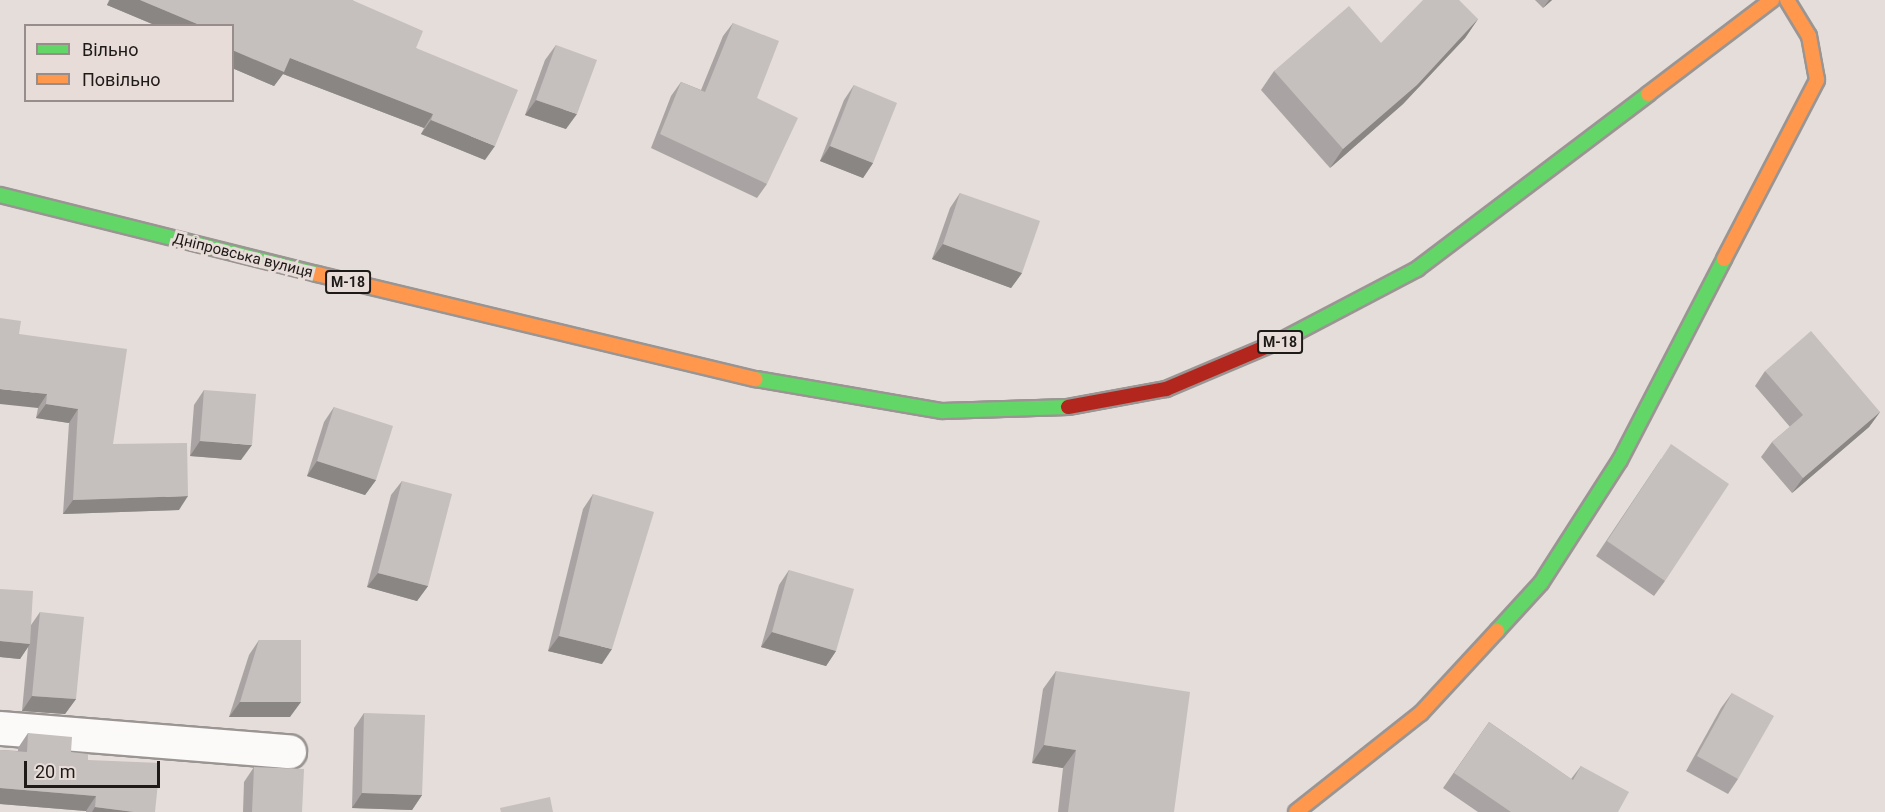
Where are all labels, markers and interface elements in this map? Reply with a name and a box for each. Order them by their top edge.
legend [24,24,234,102]
text: Вільно [82,39,138,60]
text: Повільно [82,69,161,90]
street label: Дніпровська вулиця [171,230,315,282]
road number: М-18 [324,271,372,293]
road number: М-18 [1256,331,1304,353]
scale bar [27,749,164,787]
text: 20 m [35,761,75,782]

